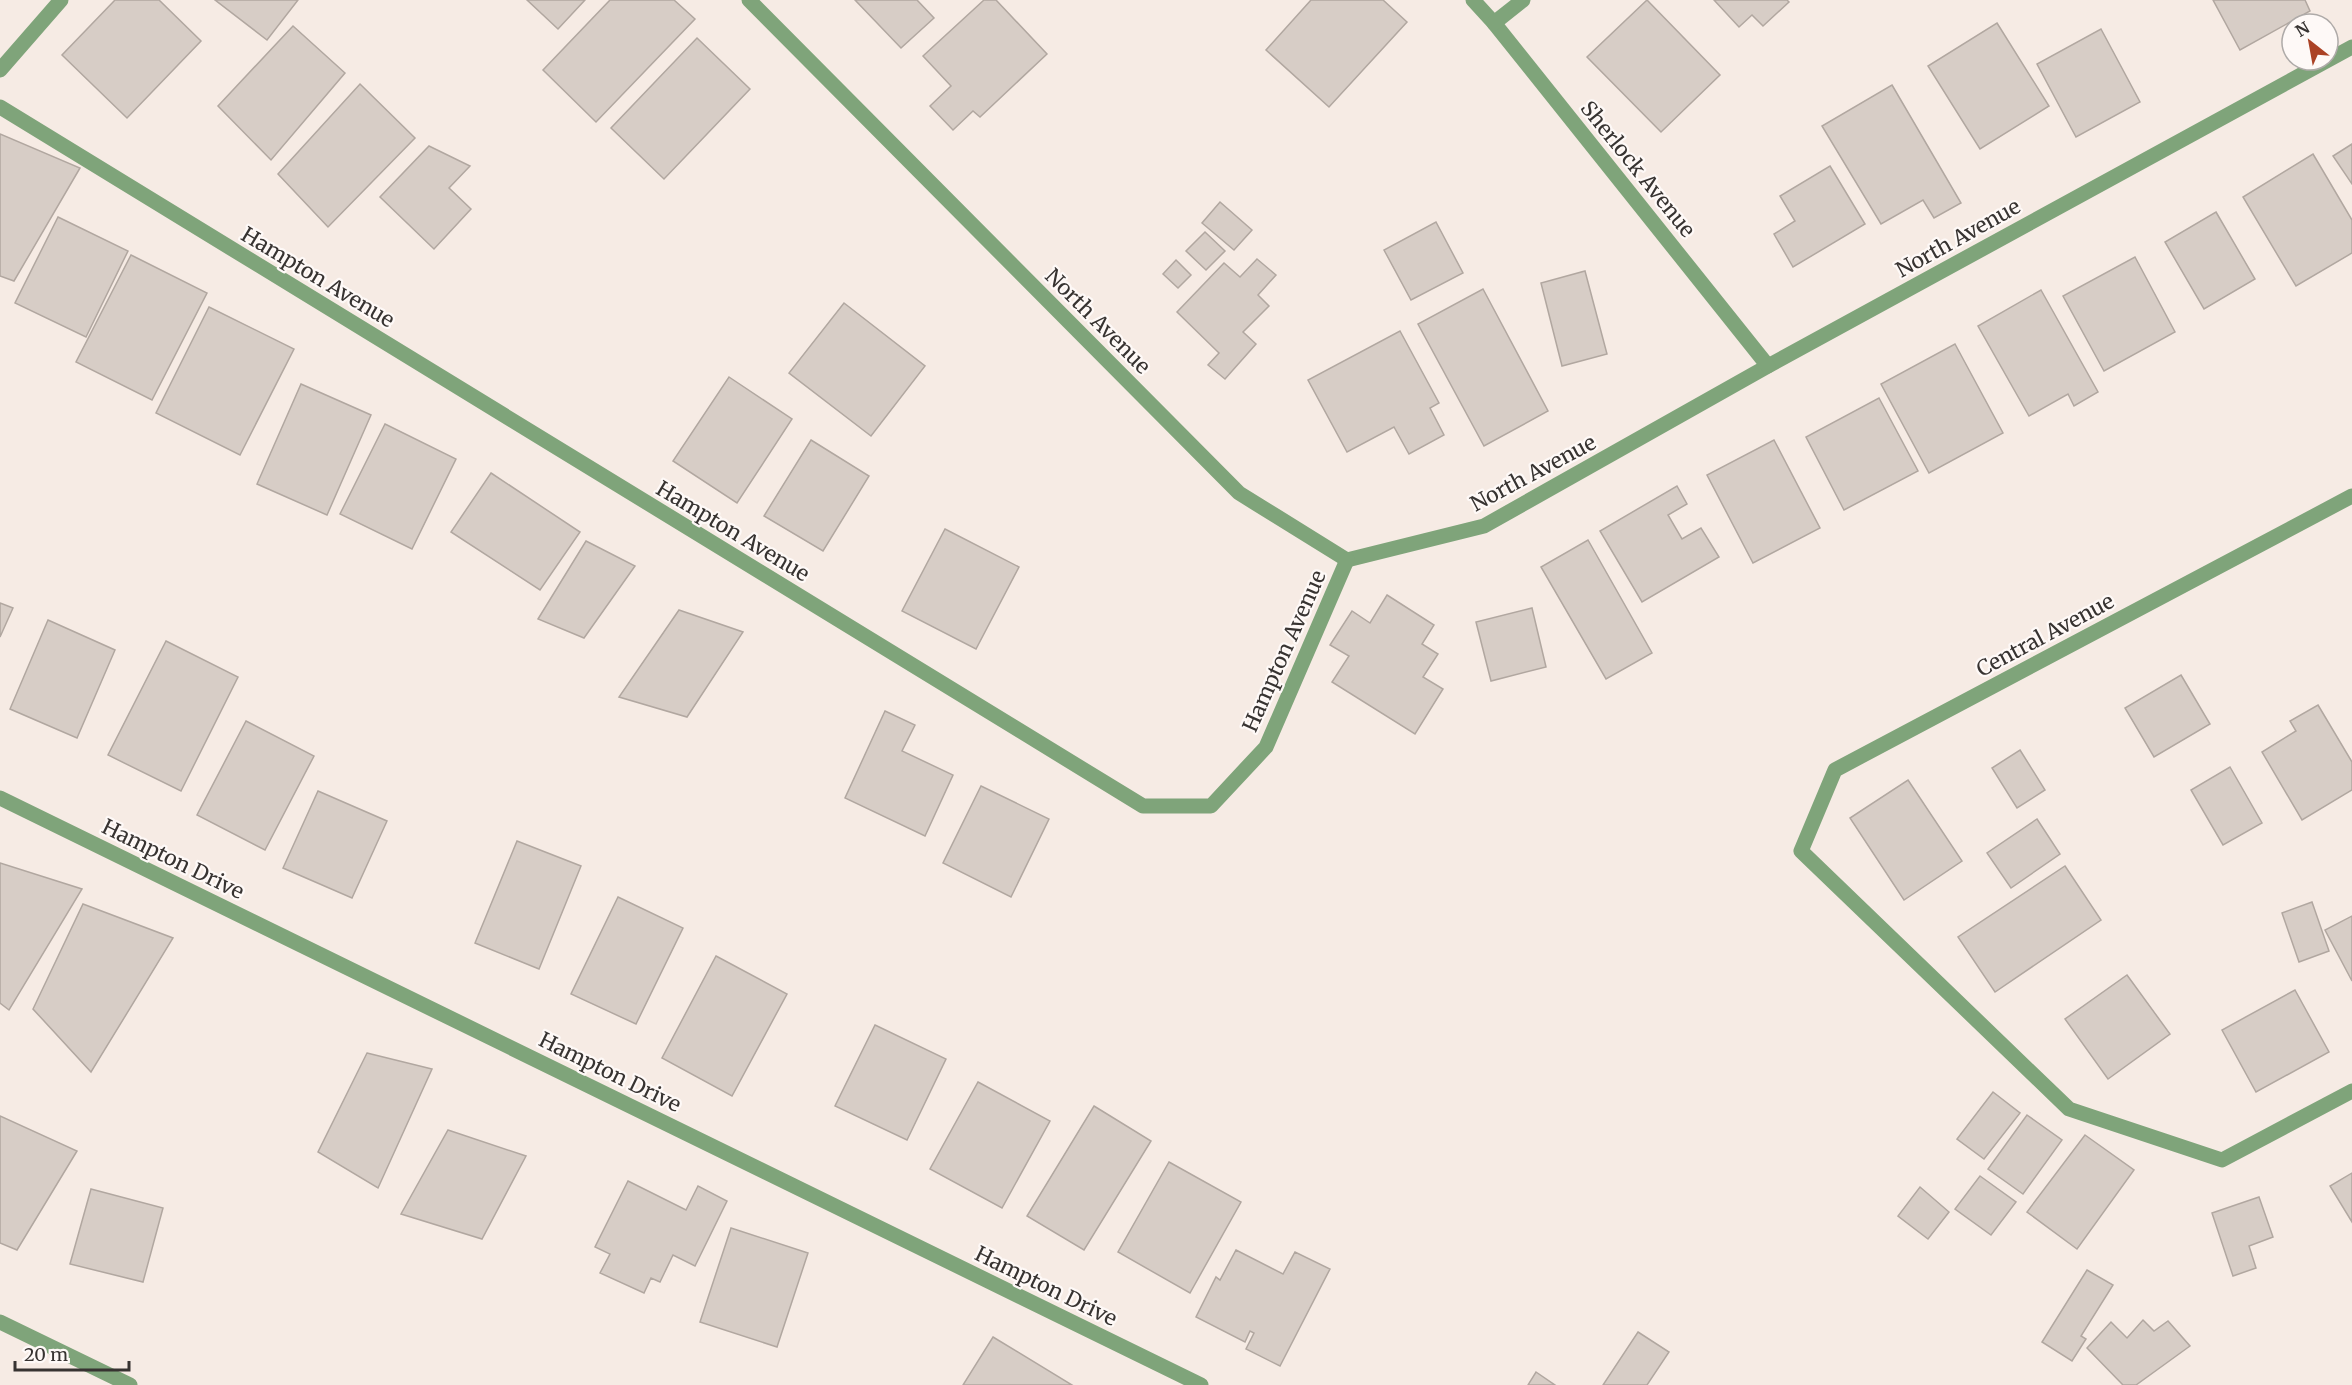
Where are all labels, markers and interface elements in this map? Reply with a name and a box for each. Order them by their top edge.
north arrow [2280,12,2340,72]
text: N [2292,17,2313,41]
street label: Sherlock Avenue [1575,95,1701,243]
street label: North Avenue [1891,193,2025,283]
street label: Hampton Avenue [236,221,400,333]
street label: North Avenue [1040,263,1156,379]
street label: North Avenue [1466,429,1600,517]
street label: Hampton Avenue [651,475,815,587]
street label: Hampton Avenue [1236,566,1332,736]
street label: Central Avenue [1972,587,2119,683]
street label: Hampton Drive [98,813,249,905]
street label: Hampton Drive [535,1026,686,1118]
street label: Hampton Drive [971,1240,1122,1332]
scale bar [15,1334,129,1372]
text: 20 m [24,1343,68,1366]

